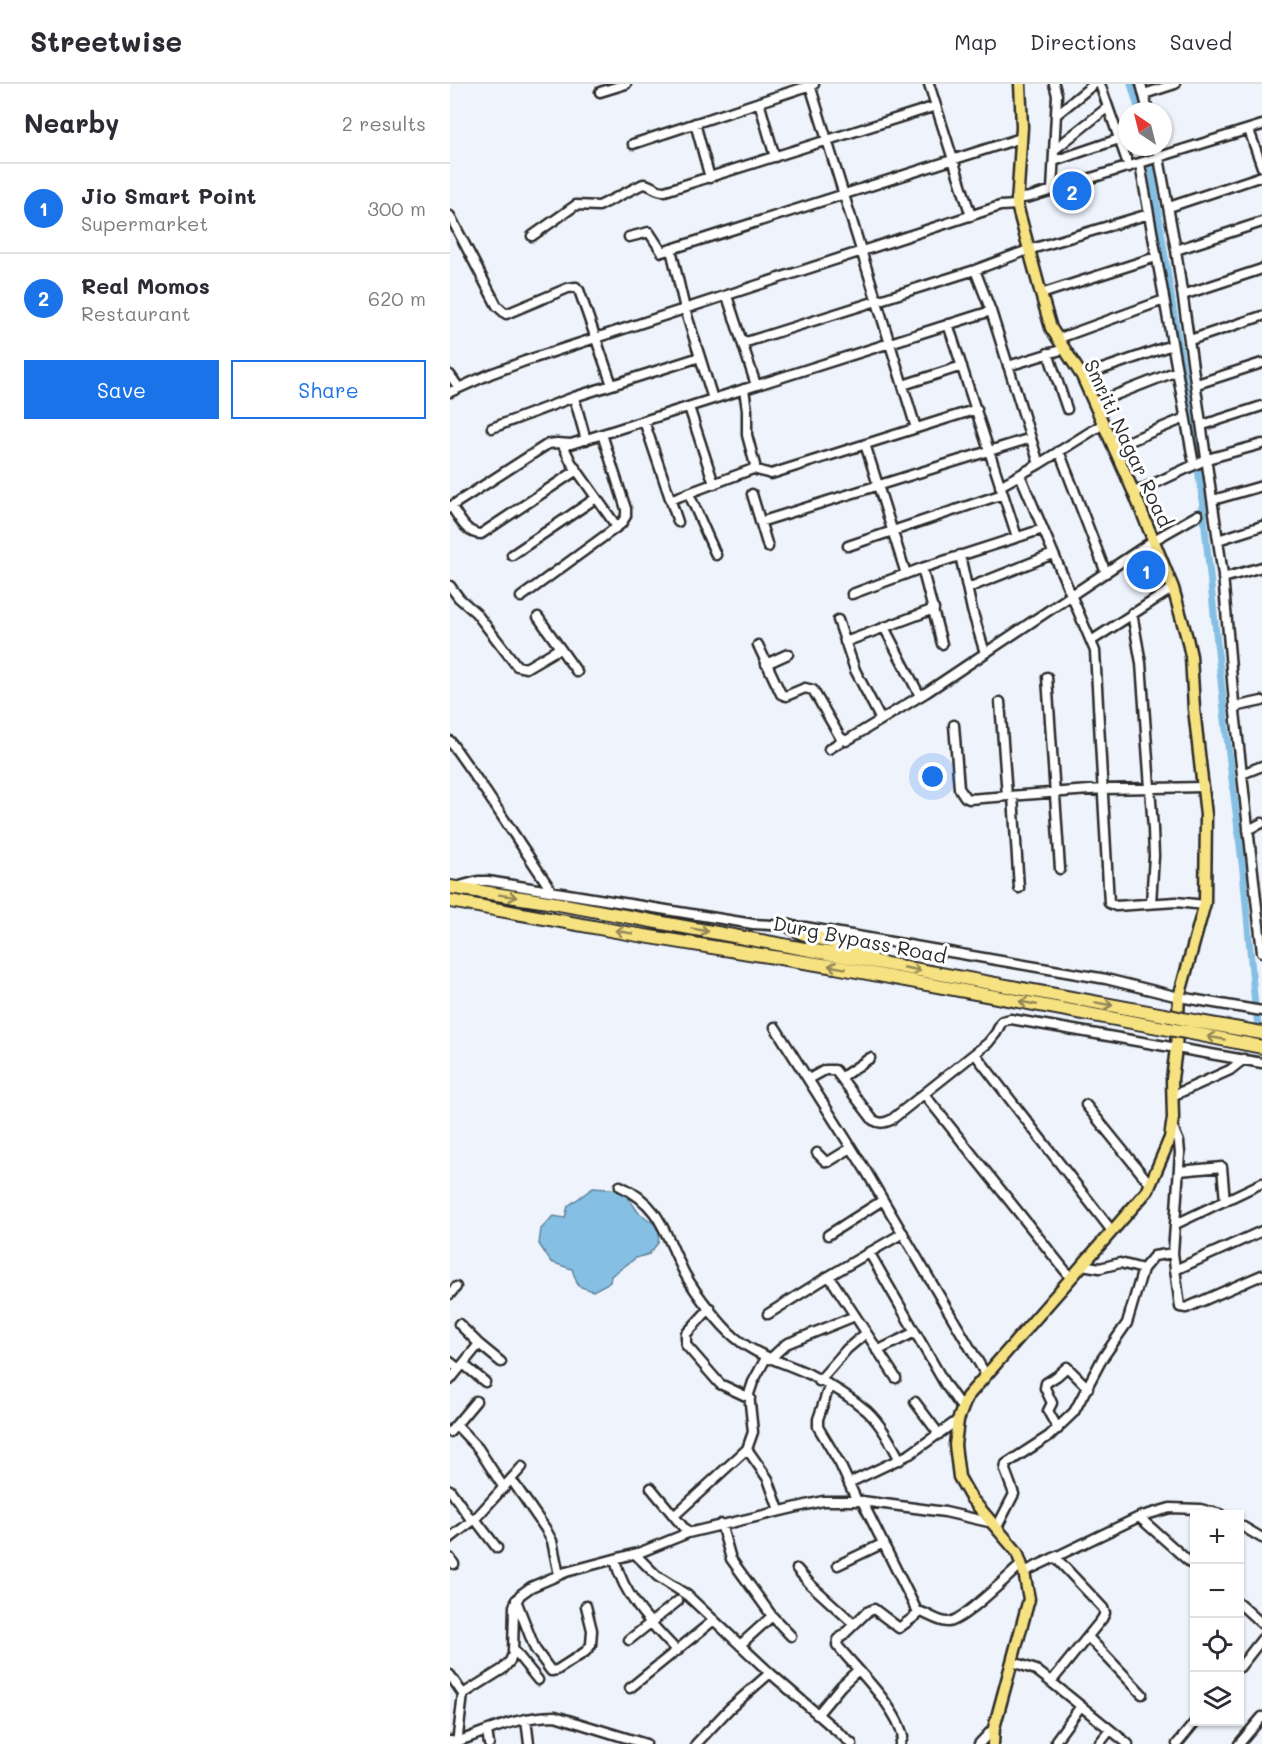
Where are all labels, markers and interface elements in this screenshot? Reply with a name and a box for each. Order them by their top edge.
text: Streetwise [30,23,182,59]
text: Map [954,28,997,55]
text: Directions [1030,28,1137,55]
text: Saved [1170,28,1232,55]
north arrow [1118,102,1172,156]
text: Nearby [24,106,119,140]
text: 2 results [342,110,426,136]
pin: 2 [1052,168,1092,214]
text: Jio Smart Point [81,181,256,210]
text: 1 [39,195,48,221]
text: 300 m [367,195,426,221]
text: Supermarket [81,210,208,236]
text: Real Momos [81,271,210,300]
text: 2 [38,285,49,311]
text: 620 m [368,285,426,311]
text: Restaurant [81,300,191,326]
street label: Smriti Nagar Road [1079,355,1179,531]
button: Save [24,360,219,419]
button: Share [231,360,426,419]
pin: 1 [1126,548,1166,592]
your location [918,762,947,791]
one-way arrow [497,890,517,901]
street label: Durg Bypass Road [771,909,949,969]
one-way arrow [689,924,709,935]
one-way arrow [614,926,634,937]
one-way arrow [827,961,847,972]
one-way arrow [902,964,922,975]
one-way arrow [1019,997,1039,1008]
one-way arrow [1094,999,1113,1010]
one-way arrow [1207,1032,1227,1043]
map controls [1190,1510,1244,1726]
button: + [1190,1510,1244,1564]
button: − [1190,1564,1244,1618]
button: locate [1190,1618,1244,1672]
button: layers [1190,1672,1244,1726]

